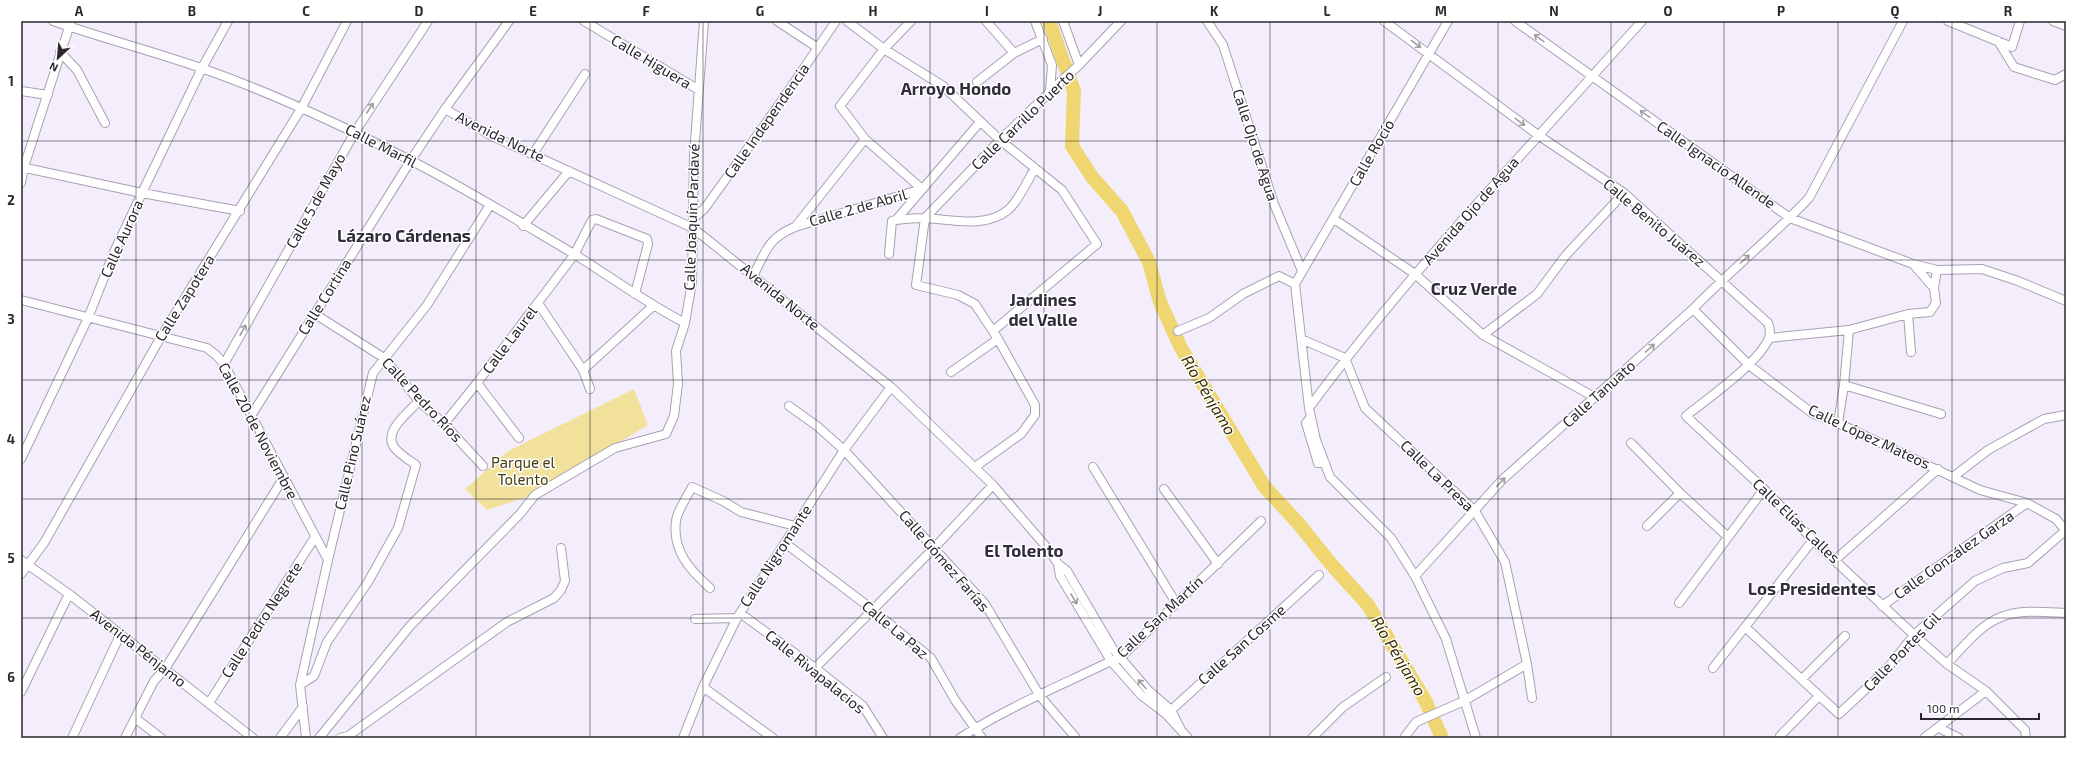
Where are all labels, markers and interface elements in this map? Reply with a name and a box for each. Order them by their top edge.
text: A [75,3,84,19]
text: B [188,3,196,19]
text: C [302,3,310,19]
text: D [415,3,424,19]
text: E [529,3,537,19]
text: F [642,3,650,19]
text: G [756,3,764,19]
text: H [869,3,878,19]
text: I [985,3,989,19]
text: J [1098,3,1102,19]
text: K [1210,3,1219,19]
text: L [1324,3,1331,19]
text: M [1435,3,1447,19]
text: N [1549,3,1559,19]
text: O [1664,3,1673,19]
text: P [1777,3,1785,19]
text: Q [1891,3,1900,20]
text: R [2004,3,2013,19]
street label: Calle Higuera [608,30,695,92]
one-way arrow [1534,34,1545,42]
north arrow [38,38,78,78]
one-way arrow [1410,40,1421,49]
street label: Calle Independencia [720,59,813,182]
text: N [47,60,60,75]
street label: Calle Carrillo Puerto [967,66,1078,173]
text: 1 [8,73,14,89]
district label: Arroyo Hondo [901,78,1011,99]
street label: Calle Ojo de Agua [1228,86,1283,203]
one-way arrow [367,102,375,114]
street label: Avenida Norte [453,107,548,165]
one-way arrow [1639,110,1650,118]
street label: Calle Rocío [1345,116,1398,189]
street label: Calle Ignacio Allende [1654,116,1779,212]
one-way arrow [1515,118,1526,126]
street label: Calle Marfil [343,119,421,171]
street label: Calle Joaquín Pardavé [679,143,703,291]
street label: Calle 5 de Mayo [282,150,349,251]
street label: Avenida Ojo de Agua [1418,153,1523,269]
street label: Calle Benito Juárez [1600,174,1709,270]
street label: Calle 2 de Abril [807,184,909,230]
text: 2 [7,192,15,208]
street label: Calle Aurora [96,197,146,280]
district label: Lázaro Cárdenas [337,225,471,245]
street label: Calle Zapotera [150,251,218,344]
street label: Calle Cortina [294,255,355,338]
one-way arrow [1739,255,1750,264]
street label: Avenida Norte [737,259,824,334]
district label: Cruz Verde [1431,278,1517,298]
district label: Jardines del Valle [1008,289,1078,329]
street label: Calle Laurel [478,302,541,377]
text: 3 [7,311,15,327]
one-way arrow [240,324,248,336]
one-way arrow [1645,344,1655,353]
water label: Río Pénjamo [1177,351,1241,439]
street label: Calle Pedro Ríos [379,353,467,445]
street label: Calle Tanuato [1558,356,1639,431]
street label: Calle 20 de Noviembre [215,359,303,502]
street label: Calle Pino Suárez [330,394,374,512]
street label: Calle López Mateos [1806,400,1933,472]
text: 4 [7,431,15,447]
street label: Calle La Presa [1397,436,1478,515]
park label: Parque el Tolento [491,453,555,488]
street label: Calle Elías Calles [1749,474,1844,566]
one-way arrow [1496,477,1506,487]
street label: Calle Nigromante [735,501,815,610]
street label: Calle Gómez Farías [896,506,994,615]
street label: Calle González Garza [1890,506,2017,602]
district label: El Tolento [984,540,1064,560]
text: 5 [7,550,15,566]
street label: Calle Pedro Negrete [217,558,305,681]
street label: Calle San Martín [1112,572,1206,661]
district label: Los Presidentes [1748,578,1876,598]
one-way arrow [1070,593,1078,605]
street label: Calle La Paz [859,596,932,662]
street label: Calle San Cosme [1194,600,1289,688]
street label: Avenida Pénjamo [86,604,190,691]
street label: Calle Portes Gil [1859,608,1944,695]
water label: Río Pénjamo [1367,612,1431,700]
street label: Calle Rivapalacios [762,626,869,717]
text: 6 [7,669,15,685]
one-way arrow [1138,678,1147,689]
scale bar [1921,695,2039,721]
text: 100 m [1927,701,1959,715]

